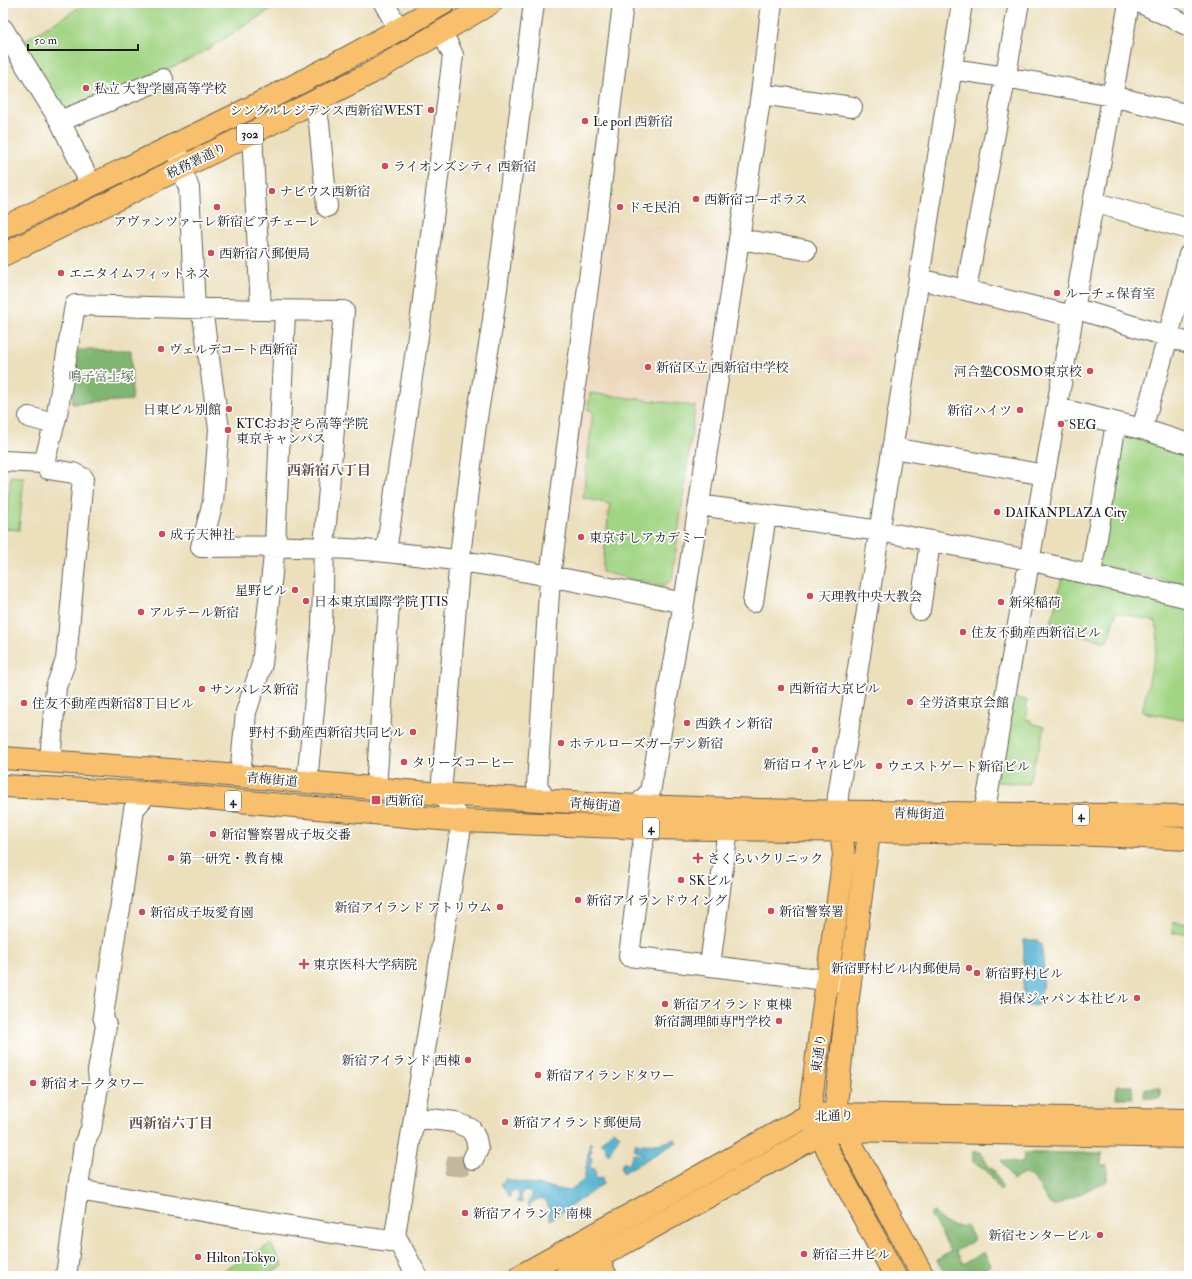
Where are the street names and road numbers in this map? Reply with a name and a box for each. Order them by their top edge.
road number: 302 [237,124,263,144]
street label: 税務署通り [164,139,229,182]
street label: 青梅街道 [245,770,299,790]
road number: 4 [225,791,241,811]
street label: 青梅街道 [568,795,621,815]
road number: 4 [1073,805,1089,825]
street label: 青梅街道 [893,806,945,822]
road number: 4 [643,818,659,838]
street label: 東通り [808,1033,830,1074]
street label: 北通り [814,1107,854,1125]

